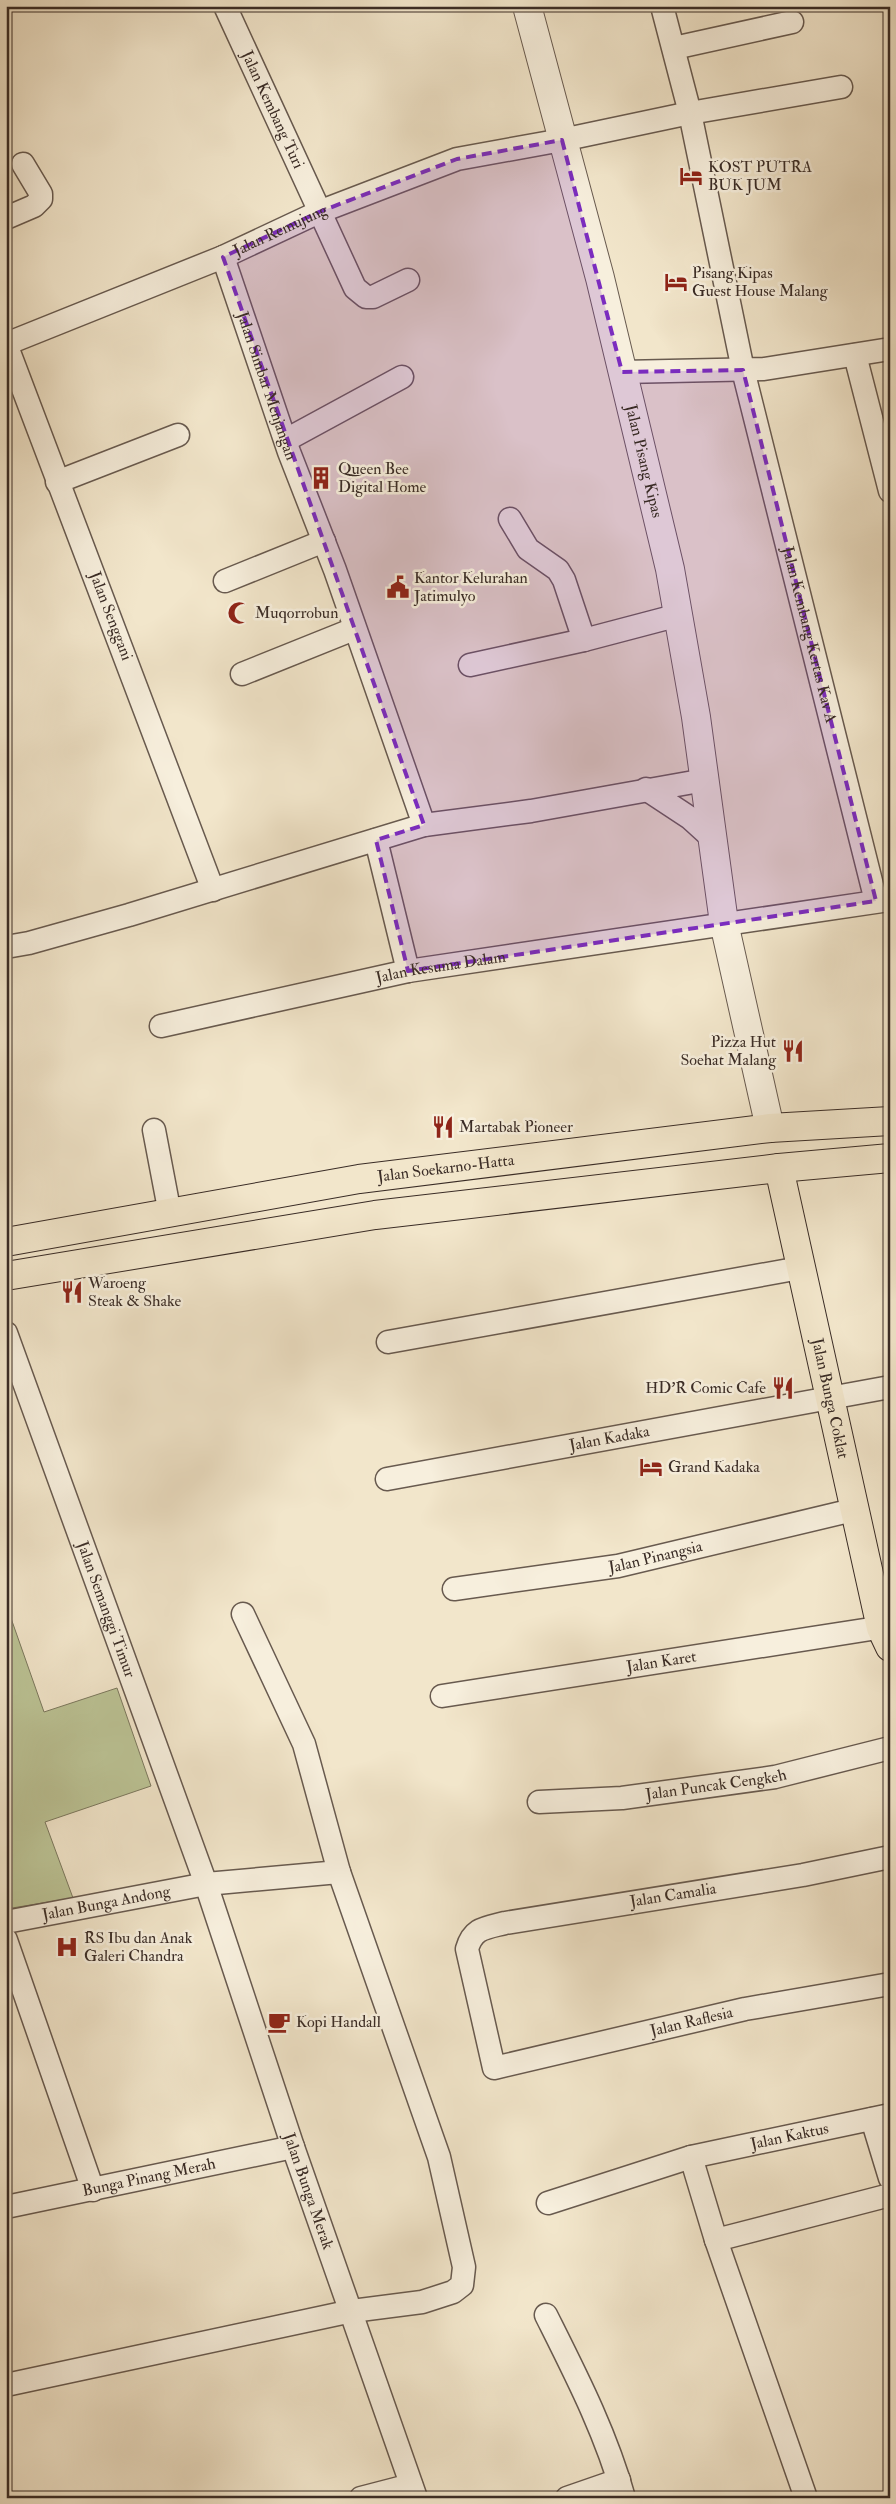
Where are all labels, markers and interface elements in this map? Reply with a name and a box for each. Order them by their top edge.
street label: Jalan Kembang Turi [236,46,309,172]
place label: KOST PUTRA BUK JUM [708,157,812,196]
hotel icon: KOST PUTRA BUK JUM [678,163,704,189]
street label: Jalan Remujung [229,199,331,262]
place label: Pisang Kipas Guest House Malang [692,263,829,301]
hotel icon: Pisang Kipas Guest House Malang [663,269,689,295]
street label: Jalan Simbar Menjangan [231,308,301,463]
street label: Jalan Pisang Kipas [620,402,667,520]
place label: Queen Bee Digital Home [338,459,427,497]
building icon: Queen Bee Digital Home [308,465,334,491]
street label: Jalan Kembang Kertas Kav A [776,544,841,725]
street label: Jalan Senggani [84,568,137,664]
place label: Kantor Kelurahan Jatimulyo [413,568,528,607]
public building icon: Kantor Kelurahan Jatimulyo [385,574,411,600]
mosque icon: Muqorrobun [226,600,252,626]
place label: Muqorrobun [255,603,338,623]
street label: Jalan Kesuma Dalam [373,947,508,989]
place label: Pizza Hut Soehat Malang [680,1032,777,1070]
restaurant icon: Pizza Hut Soehat Malang [780,1038,806,1064]
restaurant icon: Martabak Pioneer [430,1114,456,1140]
place label: Martabak Pioneer [459,1117,573,1137]
street label: Jalan Soekarno-Hatta [375,1150,516,1188]
place label: Waroeng Steak & Shake [87,1273,181,1311]
restaurant icon: Waroeng Steak & Shake [59,1279,85,1305]
street label: Jalan Bunga Coklat [806,1335,853,1461]
restaurant icon: HD'R Comic Cafe [770,1375,796,1401]
place label: HD'R Comic Cafe [645,1378,766,1398]
street label: Jalan Kadaka [567,1421,652,1457]
hotel icon: Grand Kadaka [638,1454,664,1480]
place label: Grand Kadaka [668,1457,760,1477]
street label: Jalan Pinangsia [606,1536,705,1578]
street label: Jalan Semanggi Timur [71,1537,140,1680]
street label: Jalan Karet [624,1646,698,1678]
street label: Jalan Puncak Cengkeh [643,1764,789,1806]
street label: Jalan Camalia [627,1878,718,1913]
street label: Jalan Bunga Andong [40,1881,173,1926]
place label: RS Ibu dan Anak Galeri Chandra [84,1928,193,1966]
hospital icon: RS Ibu dan Anak Galeri Chandra [54,1934,80,1960]
street label: Jalan Raflesia [647,2002,735,2042]
cafe icon: Kopi Handall [266,2009,292,2035]
place label: Kopi Handall [296,2012,381,2033]
street label: Jalan Kaktus [748,2118,830,2155]
street label: Jalan Bunga Merak [278,2129,338,2252]
street label: Bunga Pinang Merah [81,2153,218,2201]

